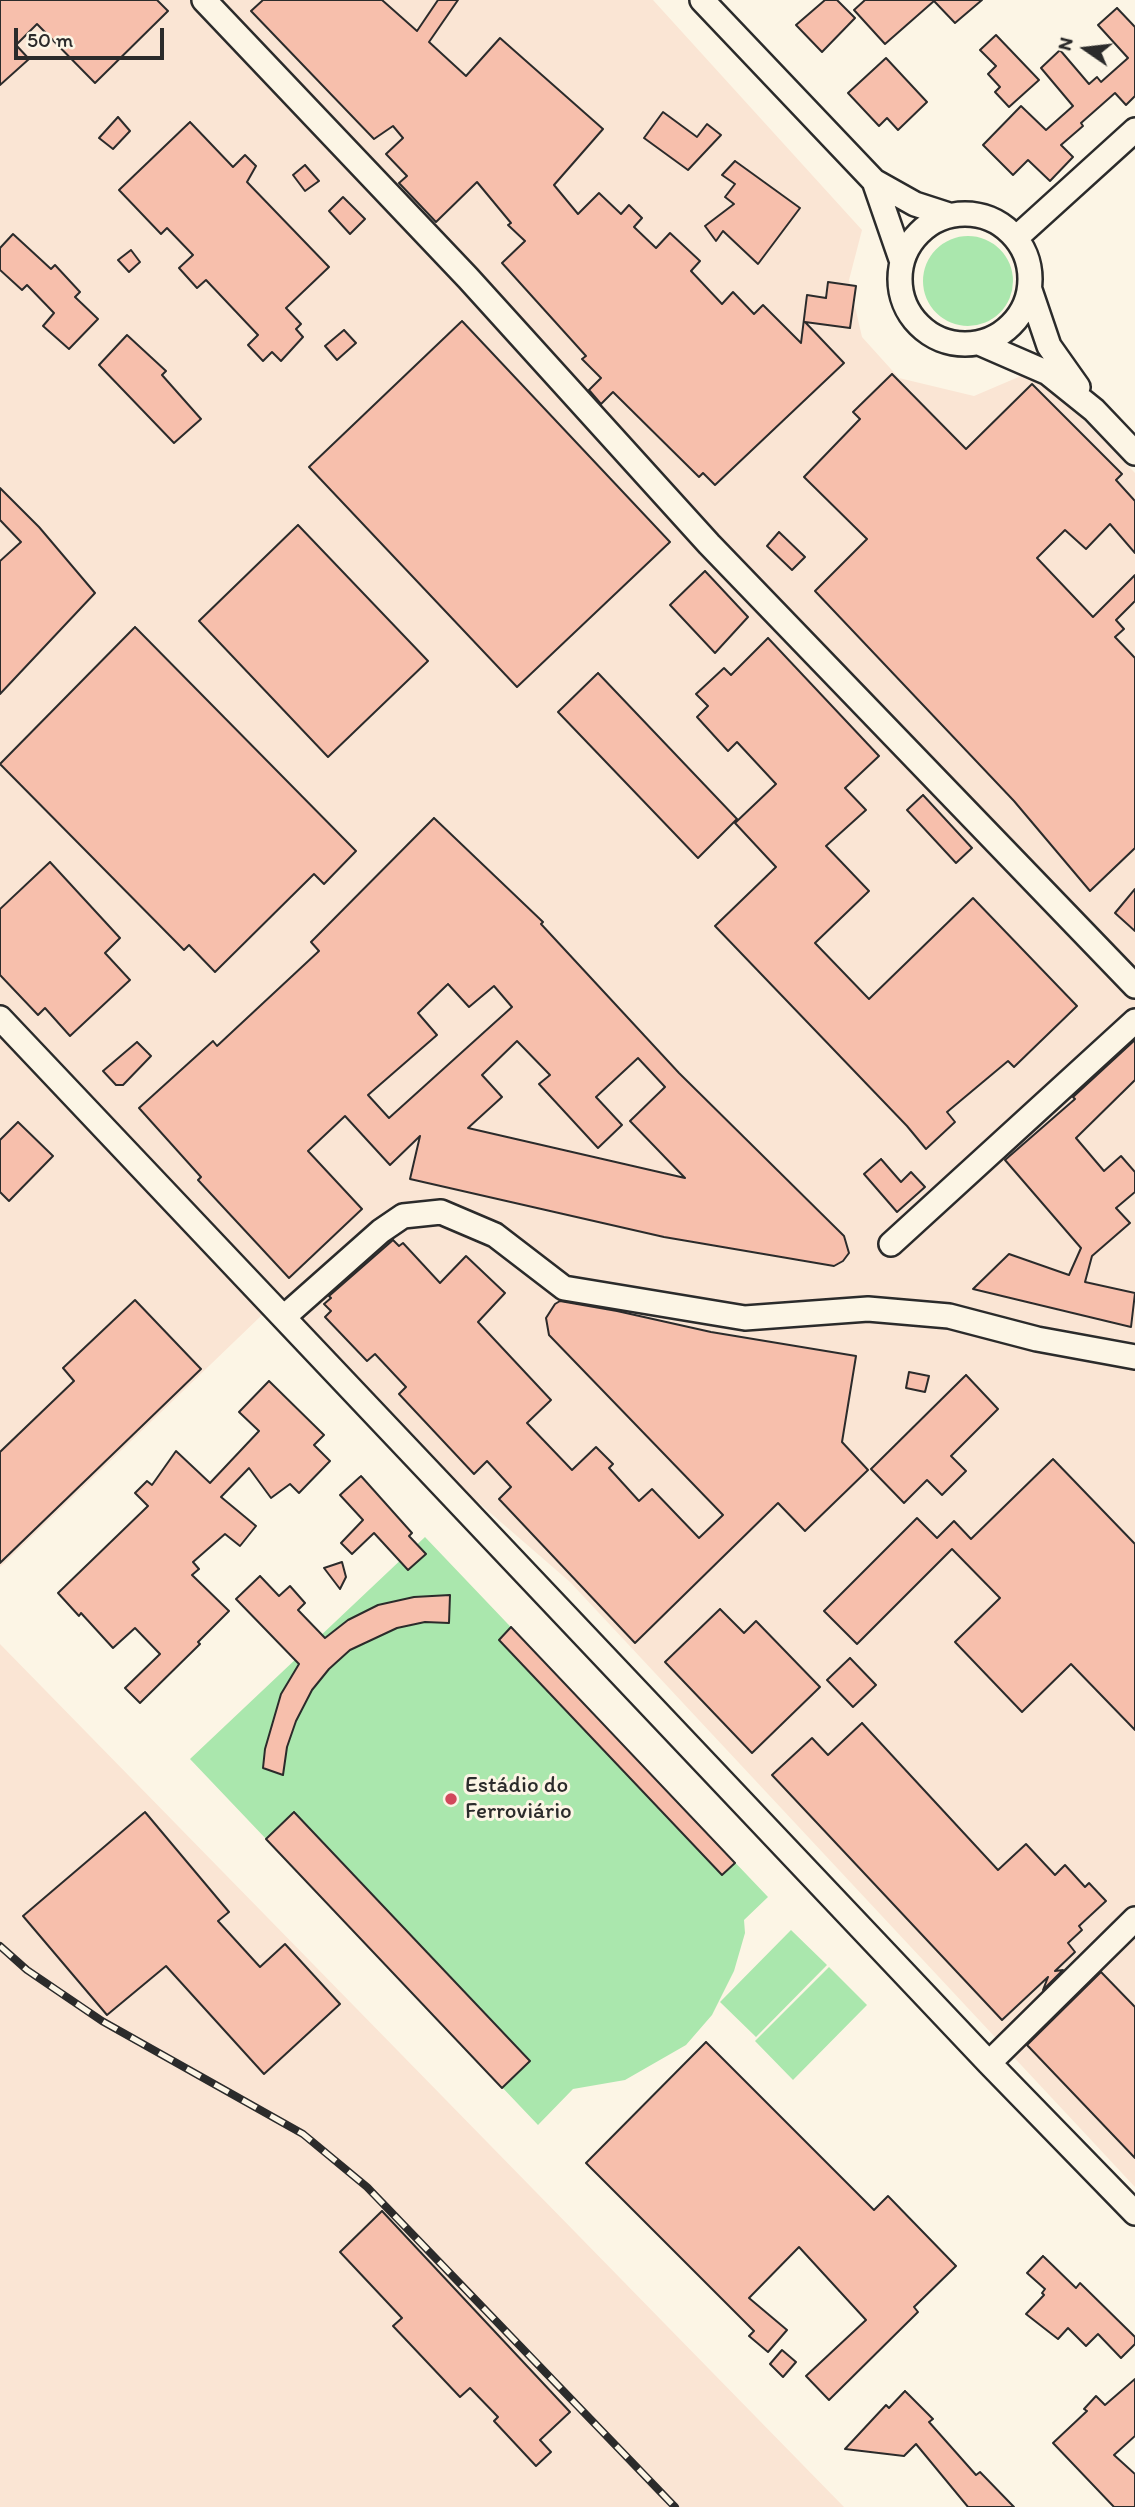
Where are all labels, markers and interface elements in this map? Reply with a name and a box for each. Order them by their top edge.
scale bar [18,14,168,58]
north arrow [1051,14,1121,84]
text: 50 m [27,27,73,52]
text: N [1052,35,1078,53]
place label: Estádio do Ferroviário [465,1772,572,1826]
marker: Estádio do Ferroviário [443,1791,459,1807]

